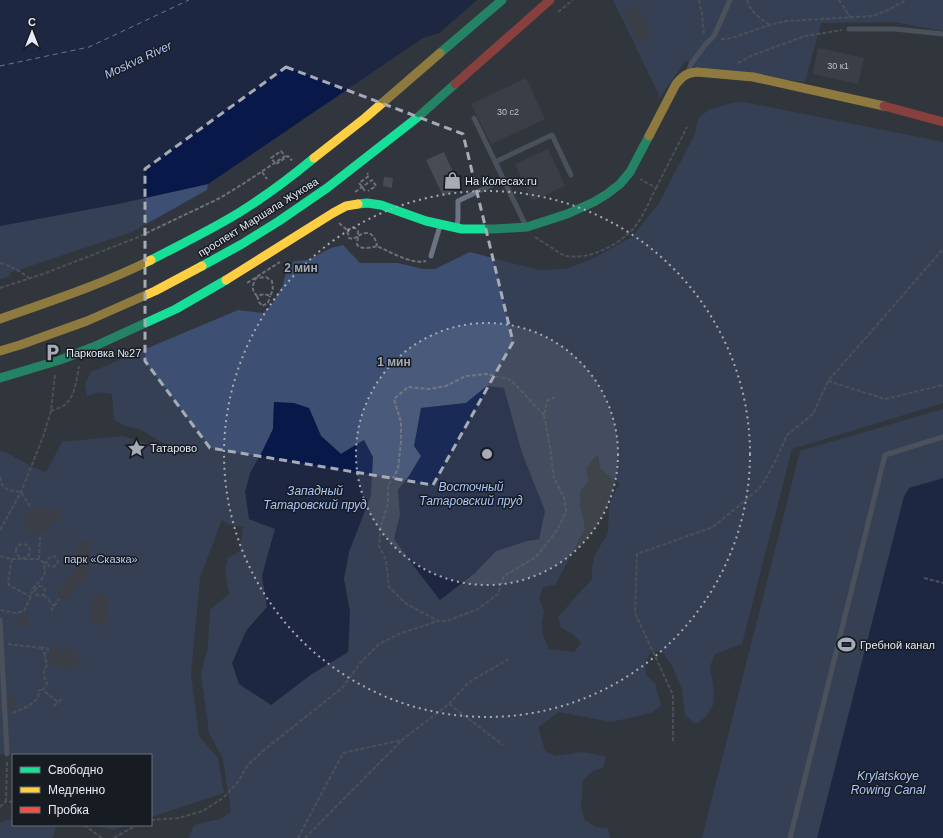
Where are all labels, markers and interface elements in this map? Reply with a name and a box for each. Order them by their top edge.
north arrow [12,12,52,52]
text: С [28,16,36,28]
water label: Moskva River [102,38,175,82]
house number: 30 к1 [827,61,849,71]
house number: 30 с2 [497,107,519,117]
shop icon: На Колесах.ru [442,171,462,191]
street label: проспект Маршала Жукова [196,175,321,259]
place label: На Колесах.ru [465,175,537,187]
text: 2 мин [284,261,318,275]
parking icon: Парковка №27 [43,343,63,363]
place label: Парковка №27 [66,347,141,359]
text: 1 мин [377,355,411,369]
place icon: Татарово [127,438,147,458]
place label: Татарово [150,442,197,454]
centre of rings [480,447,494,461]
water label: Восточный Татаровский пруд [419,480,523,508]
water label: Западный Татаровский пруд [263,484,367,512]
park label: парк «Сказка» [64,553,138,565]
sports icon: Гребной канал [837,635,857,655]
place label: Гребной канал [860,639,935,651]
legend [12,754,152,826]
text: Свободно [48,763,103,777]
water label: Krylatskoye Rowing Canal [851,769,926,797]
text: Медленно [48,783,105,797]
text: Пробка [48,803,89,817]

